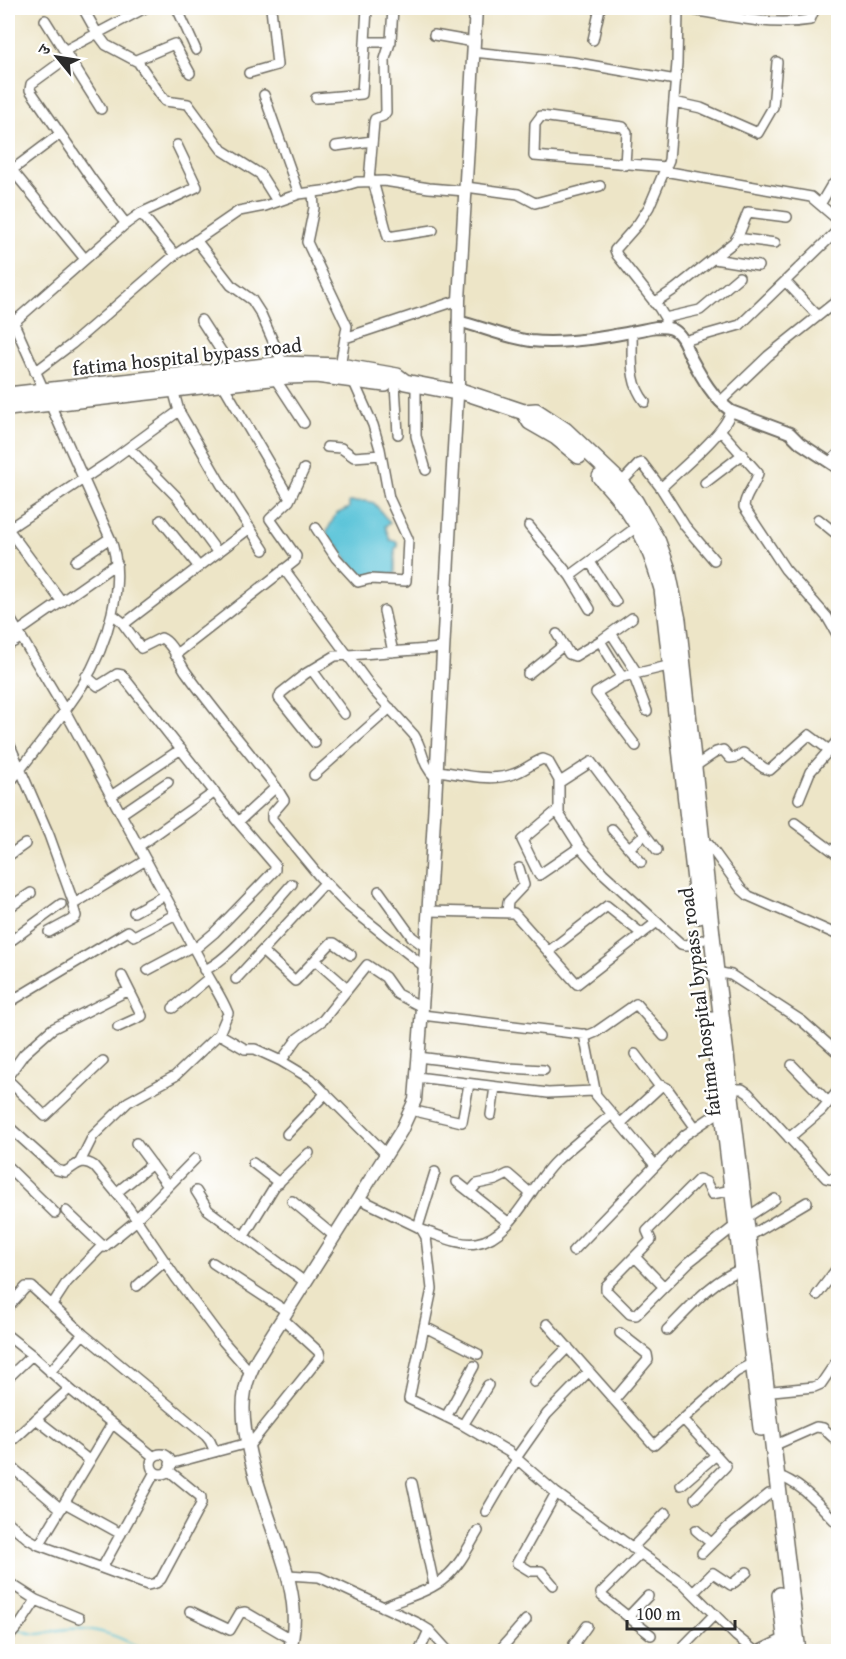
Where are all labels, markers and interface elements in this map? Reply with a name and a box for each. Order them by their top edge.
north arrow [27,27,87,87]
text: उ [31,38,57,60]
street label: fatima hospital bypass road [71,330,303,382]
street label: fatima hospital bypass road [671,886,727,1118]
scale bar [627,1593,735,1631]
text: 100 m [636,1600,681,1627]

